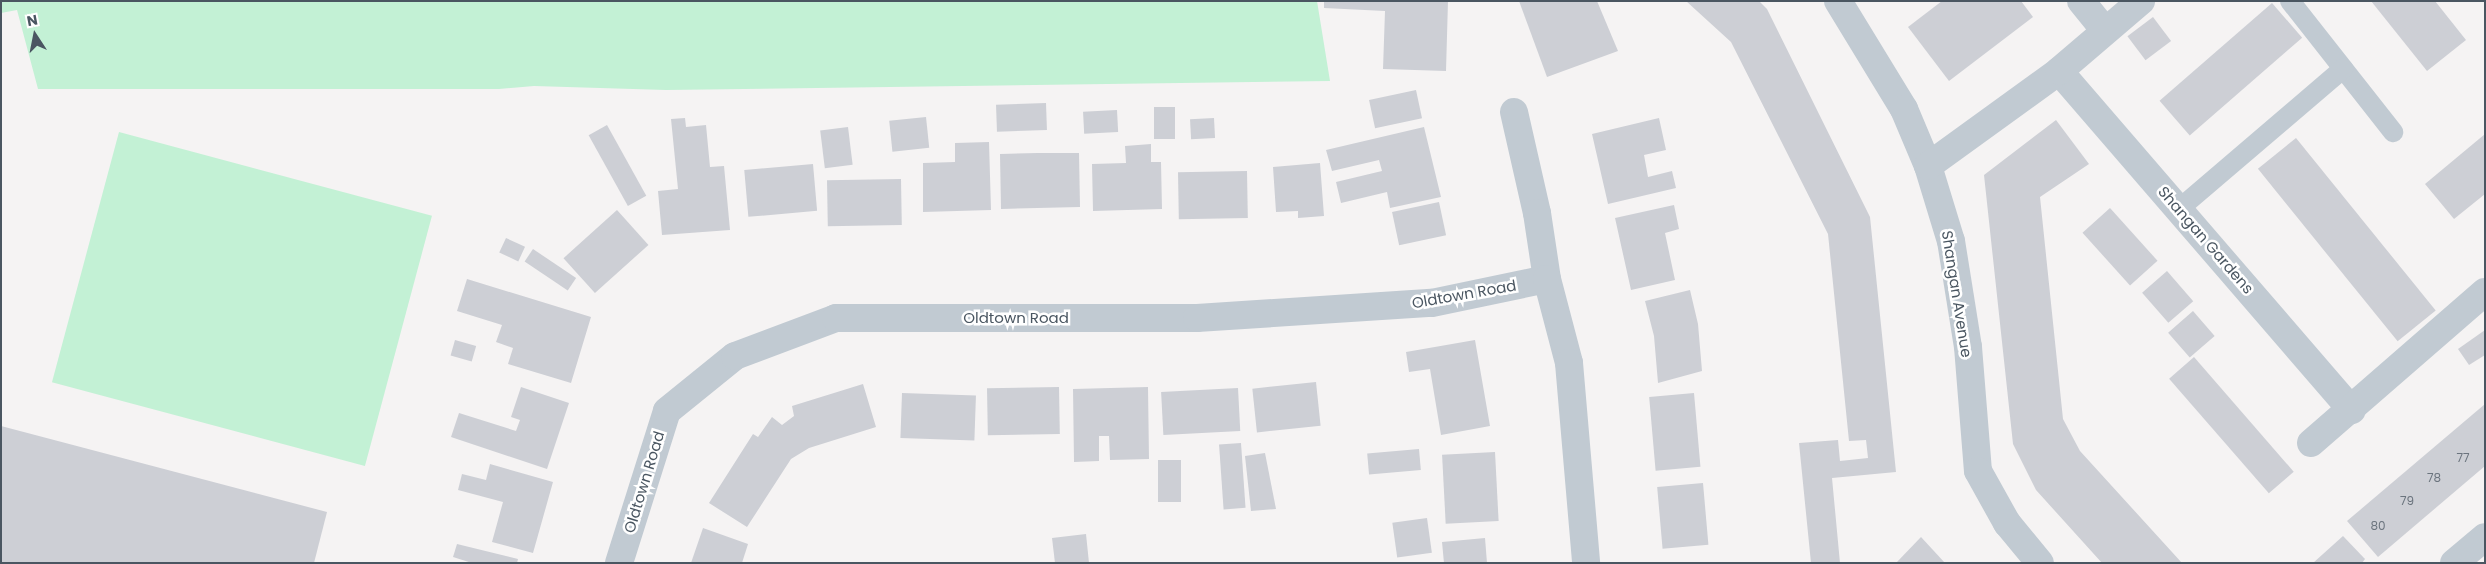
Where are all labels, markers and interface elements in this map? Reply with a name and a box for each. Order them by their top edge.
text: N [25,9,39,31]
north arrow [10,10,60,60]
street label: Shangan Gardens [2154,183,2258,297]
street label: Shangan Avenue [1938,229,1976,359]
street label: Oldtown Road [1410,276,1518,312]
street label: Oldtown Road [963,309,1069,327]
street label: Oldtown Road [620,429,668,535]
house number: 77 [2456,451,2470,465]
house number: 78 [2427,471,2441,485]
house number: 79 [2400,494,2414,508]
house number: 80 [2370,519,2386,533]

